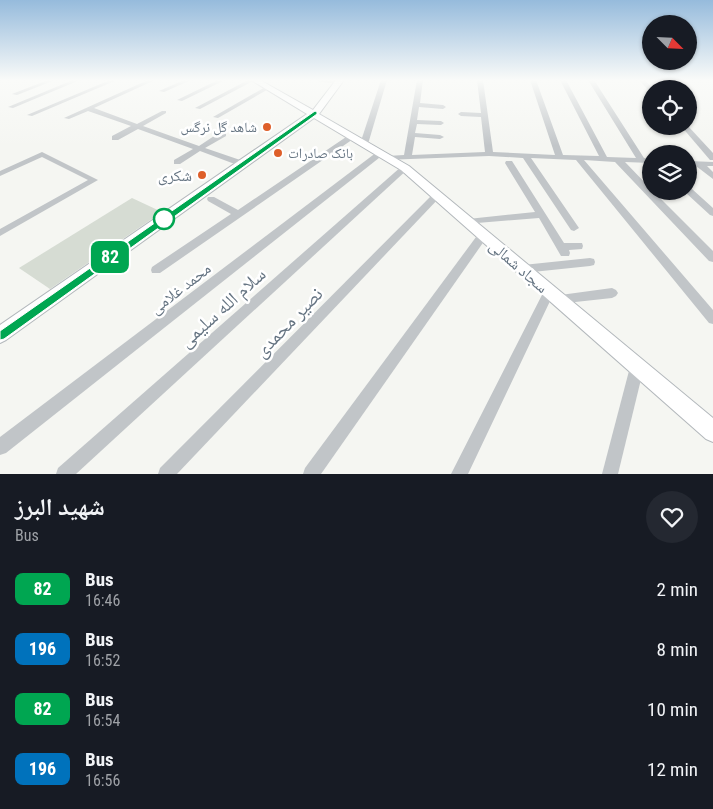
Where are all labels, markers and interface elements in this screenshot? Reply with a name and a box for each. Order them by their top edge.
north arrow [642,15,698,70]
map controls [642,15,697,200]
button: locate [642,80,697,135]
place label: شاهد گل نرگس [180,119,257,136]
marker: شاهد گل نرگس [261,121,273,133]
place label: بانک صادرات [288,145,353,162]
button: layers [642,145,697,200]
marker: بانک صادرات [272,147,284,159]
place label: شکری [158,166,192,186]
marker: شکری [196,169,208,181]
unlabelled marker [153,208,175,230]
street label: سجاد شمالی [485,236,552,298]
line badge: 82 [88,241,132,273]
text: 82 [101,246,119,267]
street label: محمد غلامی [146,259,215,319]
street label: سلام الله سلیمی [174,262,272,354]
street label: نصیر محمدی [249,282,327,362]
button: heart [646,491,698,543]
text: شهید البرز [15,493,105,521]
text: Bus [15,526,39,545]
text: Bus [85,568,114,591]
text: 82 [33,578,52,599]
text: 2 min [656,578,698,601]
text: 16:46 [85,591,120,610]
text: Bus [85,628,114,651]
text: 196 [29,638,56,659]
text: 8 min [656,638,698,661]
text: 16:52 [85,651,120,670]
text: Bus [85,688,114,711]
text: 82 [33,698,52,719]
text: 10 min [647,698,698,721]
text: 16:54 [85,711,120,730]
text: Bus [85,748,114,771]
text: 196 [29,758,56,779]
text: 12 min [647,758,698,781]
text: 16:56 [85,771,120,790]

